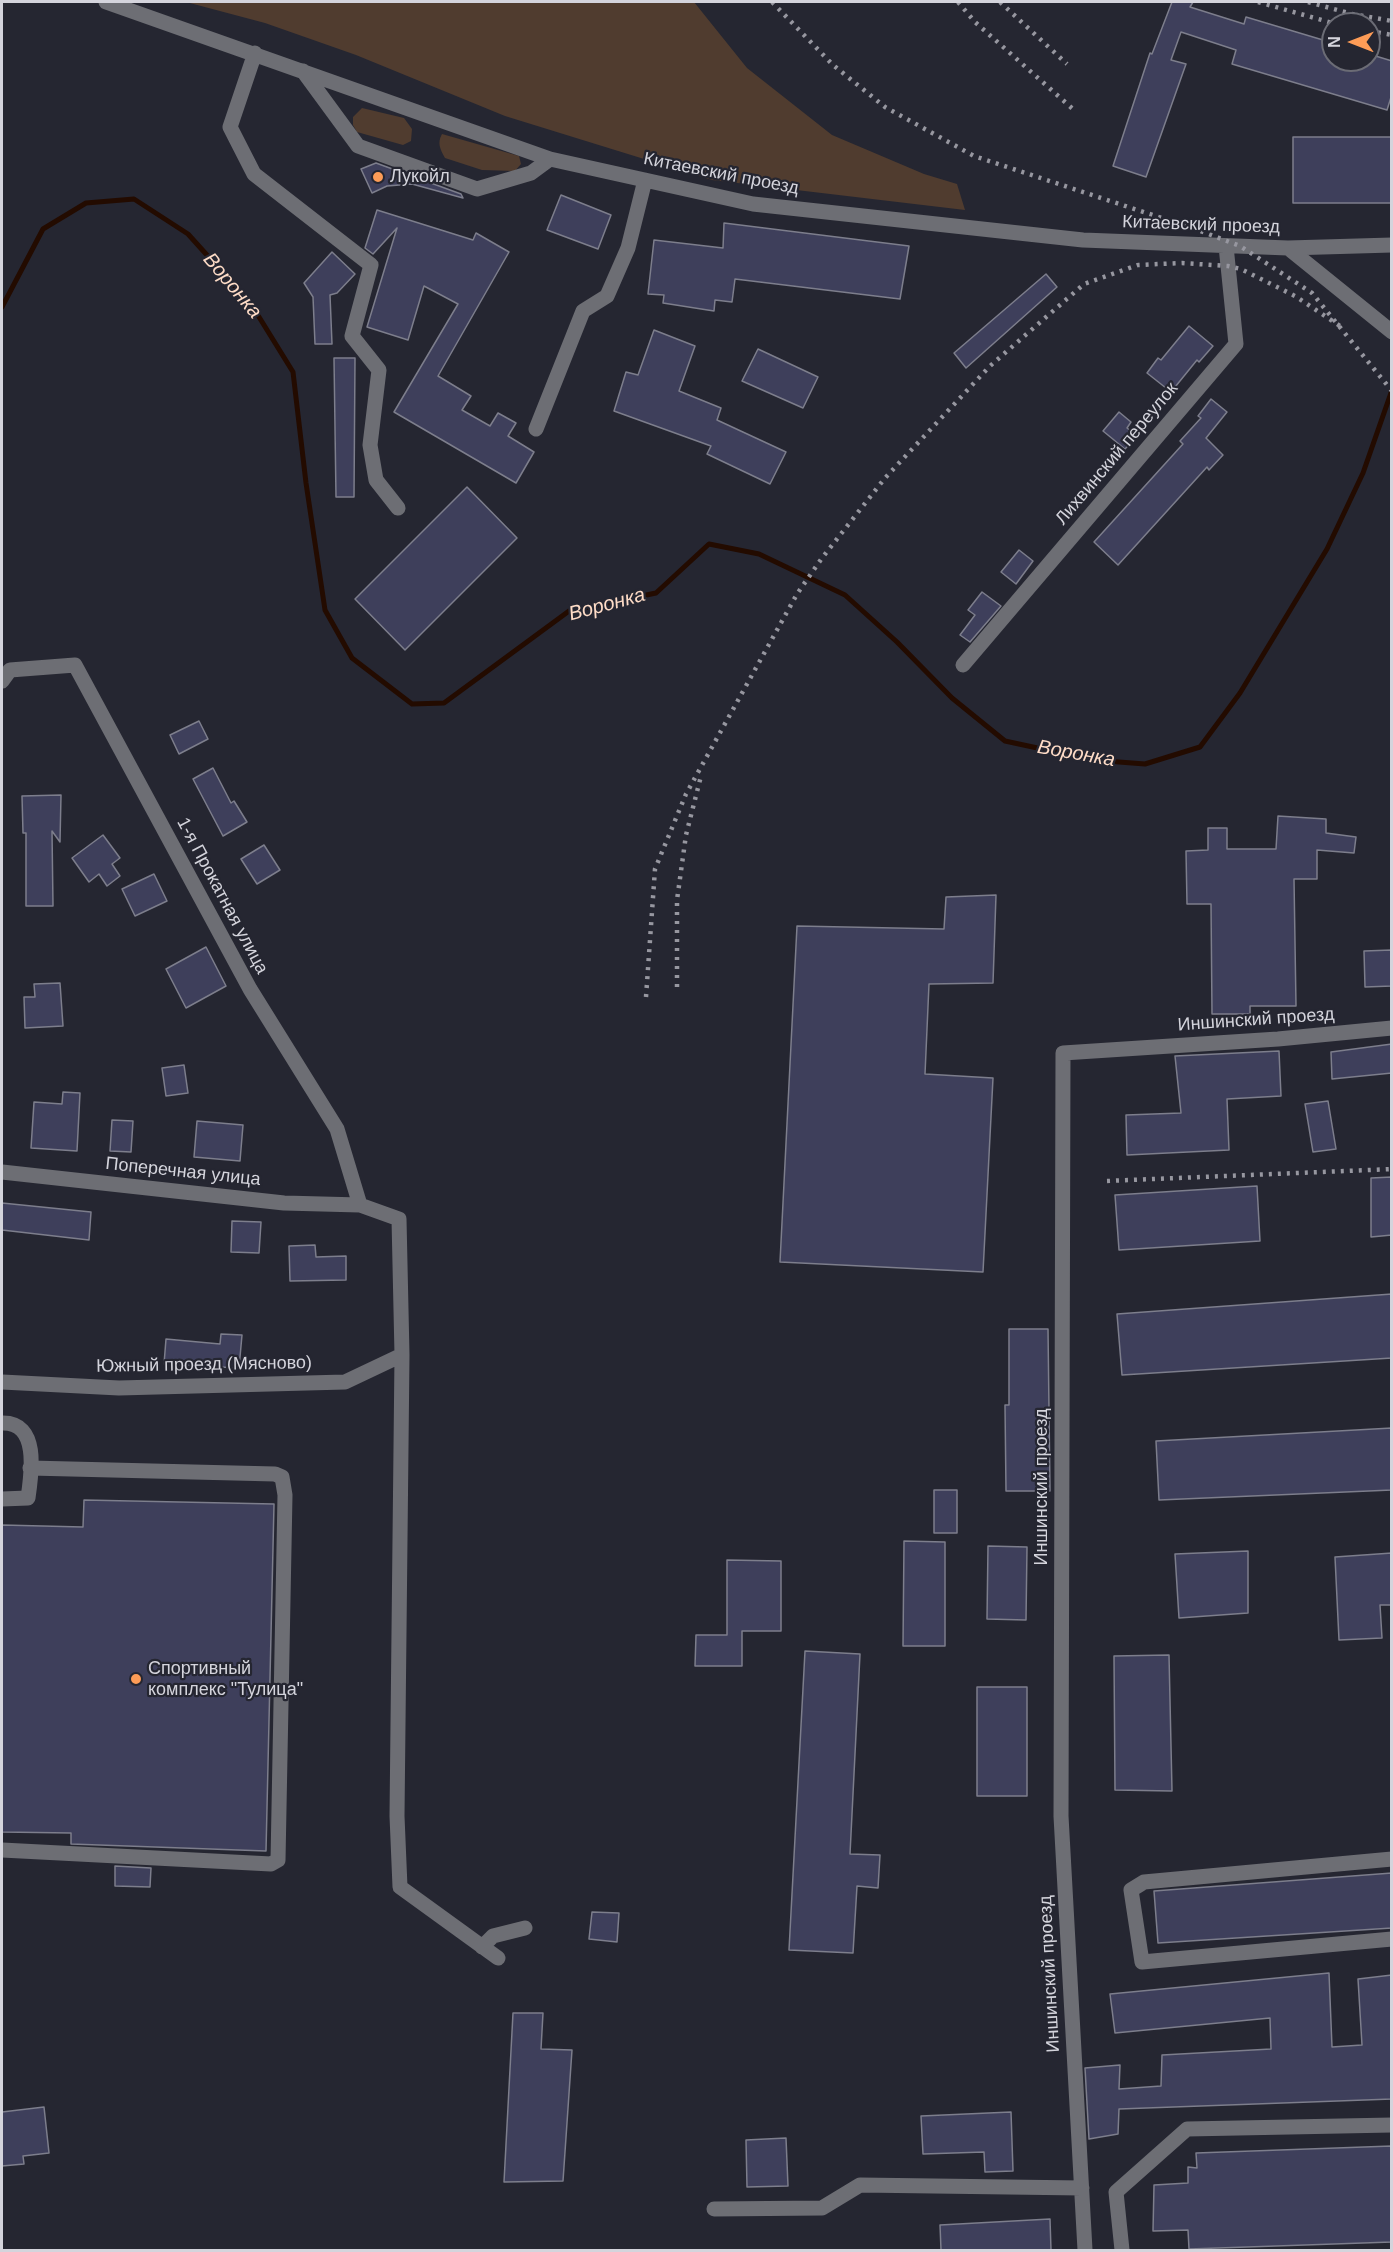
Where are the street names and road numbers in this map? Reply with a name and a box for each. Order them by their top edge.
street label: Китаевский проезд [642,148,800,200]
street label: Китаевский проезд [1122,211,1280,239]
street label: Лихвинский переулок [1051,378,1183,530]
street label: 1-я Прокатная улица [172,814,272,978]
street label: Иншинский проезд [1177,1004,1335,1036]
street label: Поперечная улица [104,1153,262,1191]
street label: Южный проезд (Мясново) [96,1352,312,1378]
street label: Иншинский проезд [1031,1408,1053,1566]
street label: Иншинский проезд [1035,1895,1065,2053]

